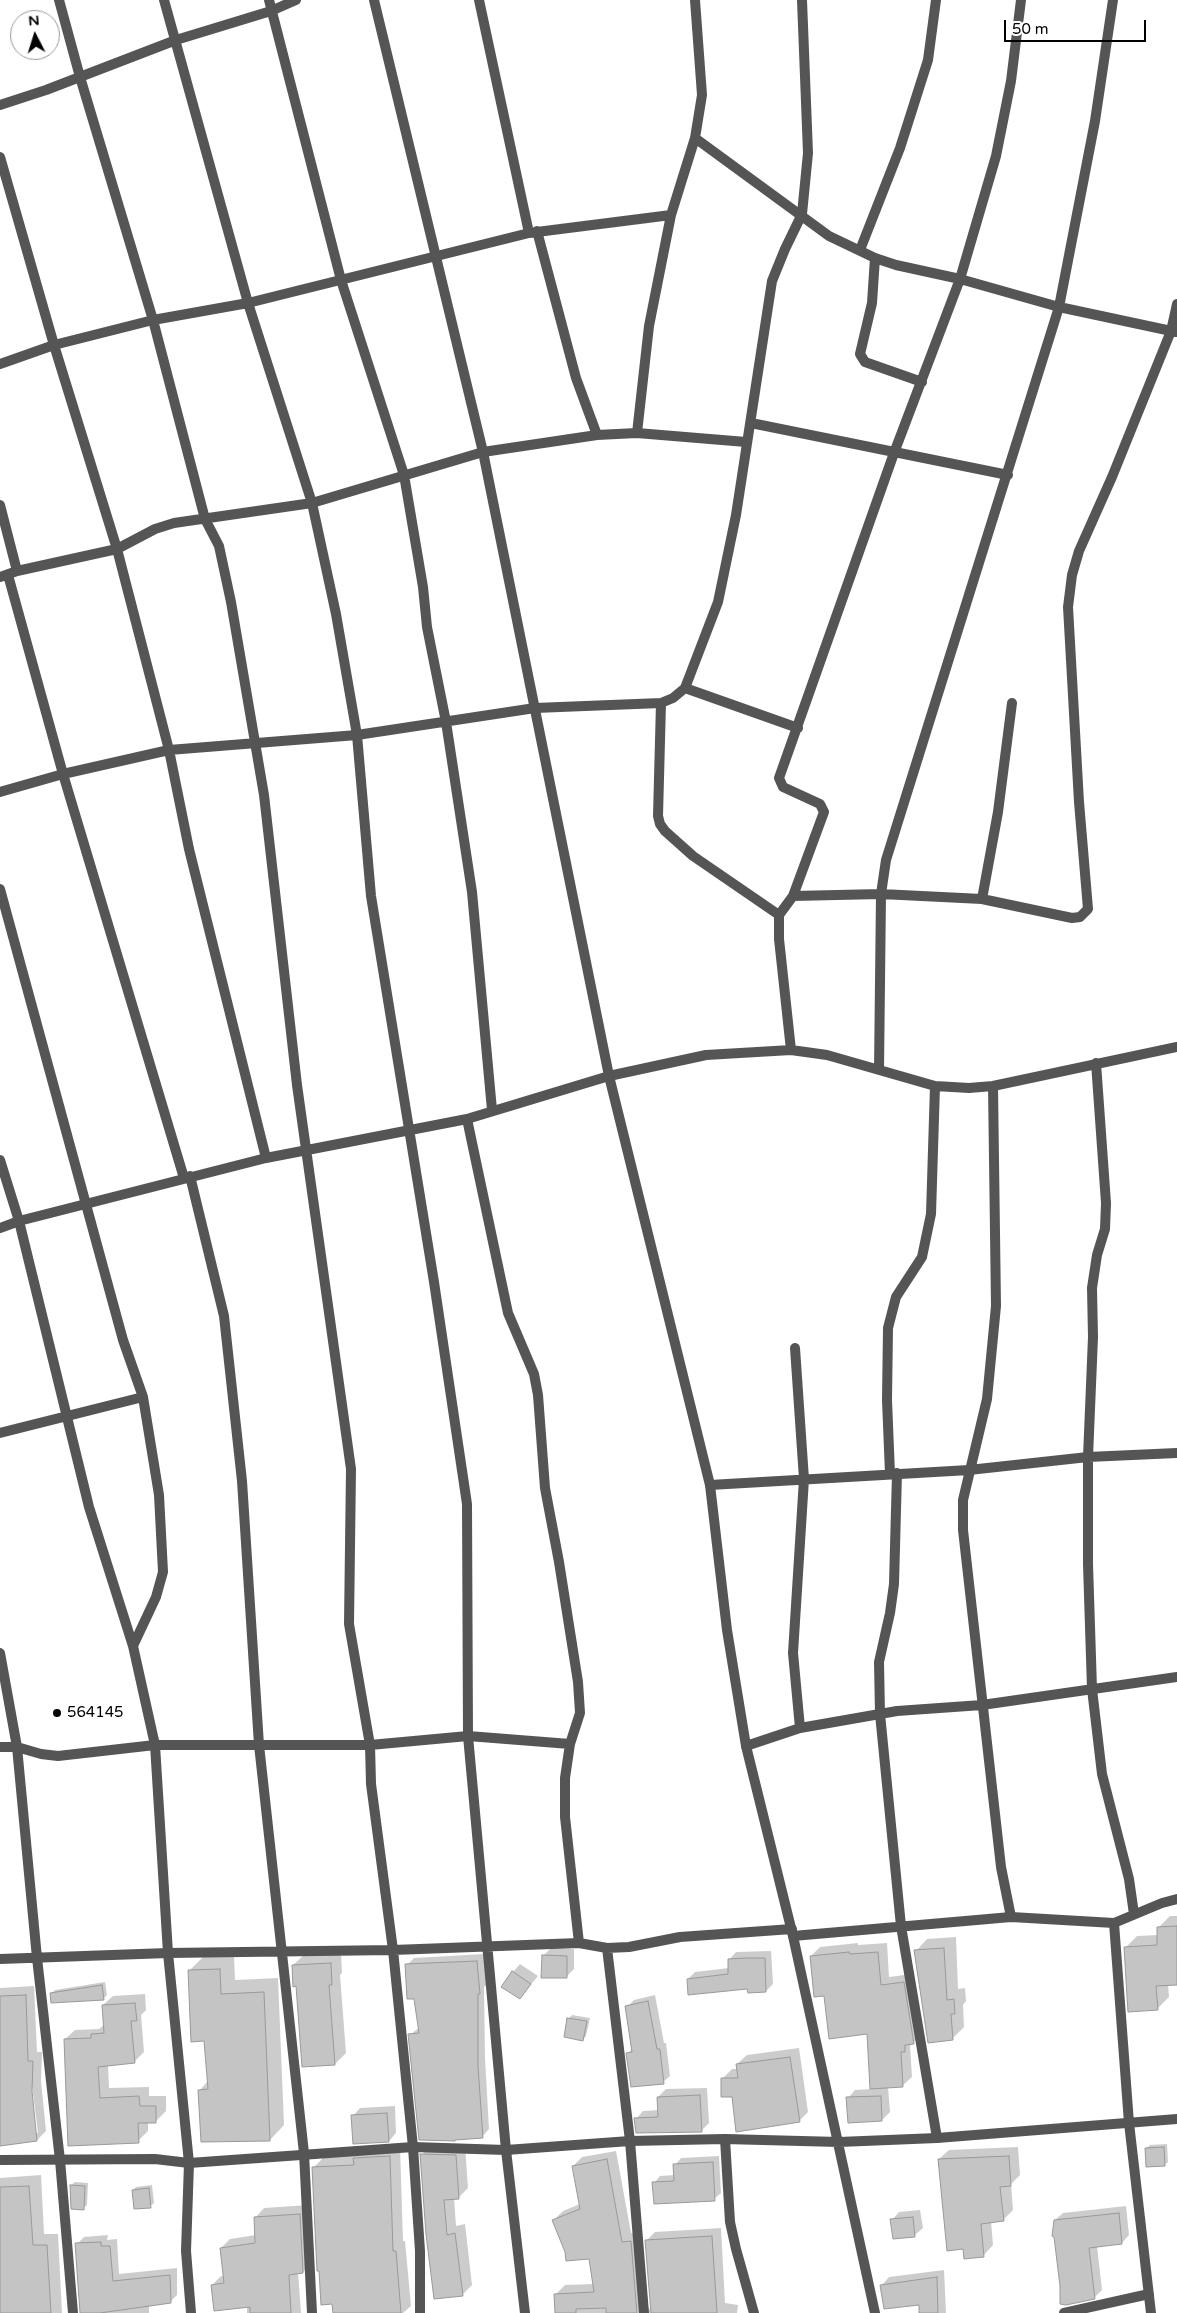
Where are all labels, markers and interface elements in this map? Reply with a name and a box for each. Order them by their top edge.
north arrow [10,10,60,60]
scale bar [1007,10,1150,42]
text: N [27,12,40,30]
text: 50 m [1012,20,1049,38]
place label: 564145 [67,1704,124,1722]
marker: 564145 [51,1707,63,1719]

